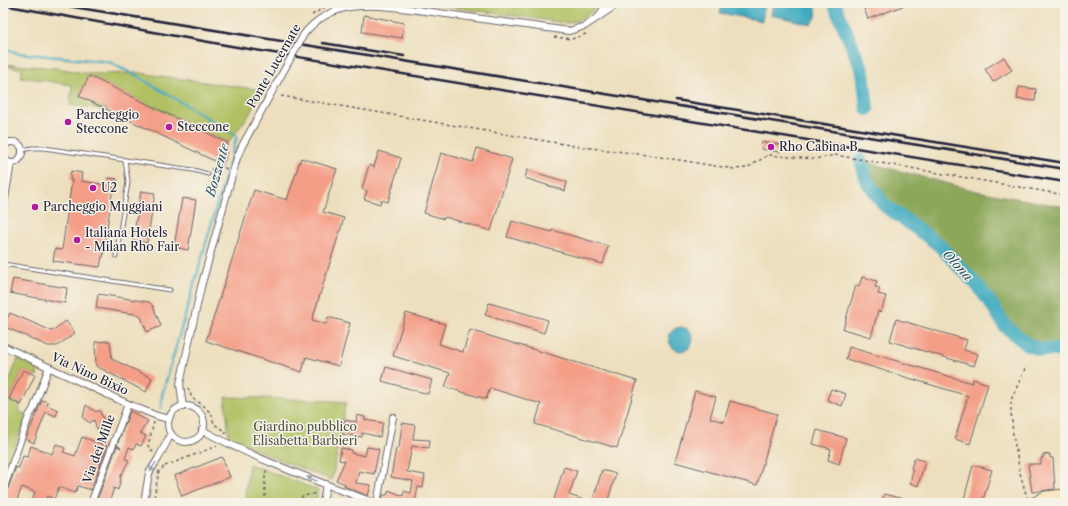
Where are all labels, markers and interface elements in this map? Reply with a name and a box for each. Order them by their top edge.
street label: Ponte Lucernate [243,21,304,111]
place label: Parcheggio Steccone [76,107,139,136]
marker: Parcheggio Steccone [63,117,73,127]
place label: Steccone [177,119,230,134]
marker: Steccone [164,122,174,132]
place label: Rho Cabina B [779,139,858,154]
water label: Bozzente [202,141,232,199]
marker: Rho Cabina B [766,142,776,152]
place label: U2 [101,180,117,195]
marker: U2 [88,183,98,193]
place label: Parcheggio Muggiani [43,199,163,214]
marker: Parcheggio Muggiani [30,202,40,212]
place label: Italiana Hotels - Milan Rho Fair [85,225,179,254]
marker: Italiana Hotels - Milan Rho Fair [72,235,82,245]
water label: Olona [940,246,977,284]
street label: Via Nino Bixio [48,349,131,398]
street label: Via dei Mille [79,412,118,486]
park label: Giardino pubblico Elisabetta Barbieri [253,419,358,448]
one-way arrow [149,462,157,472]
one-way arrow [307,476,318,482]

